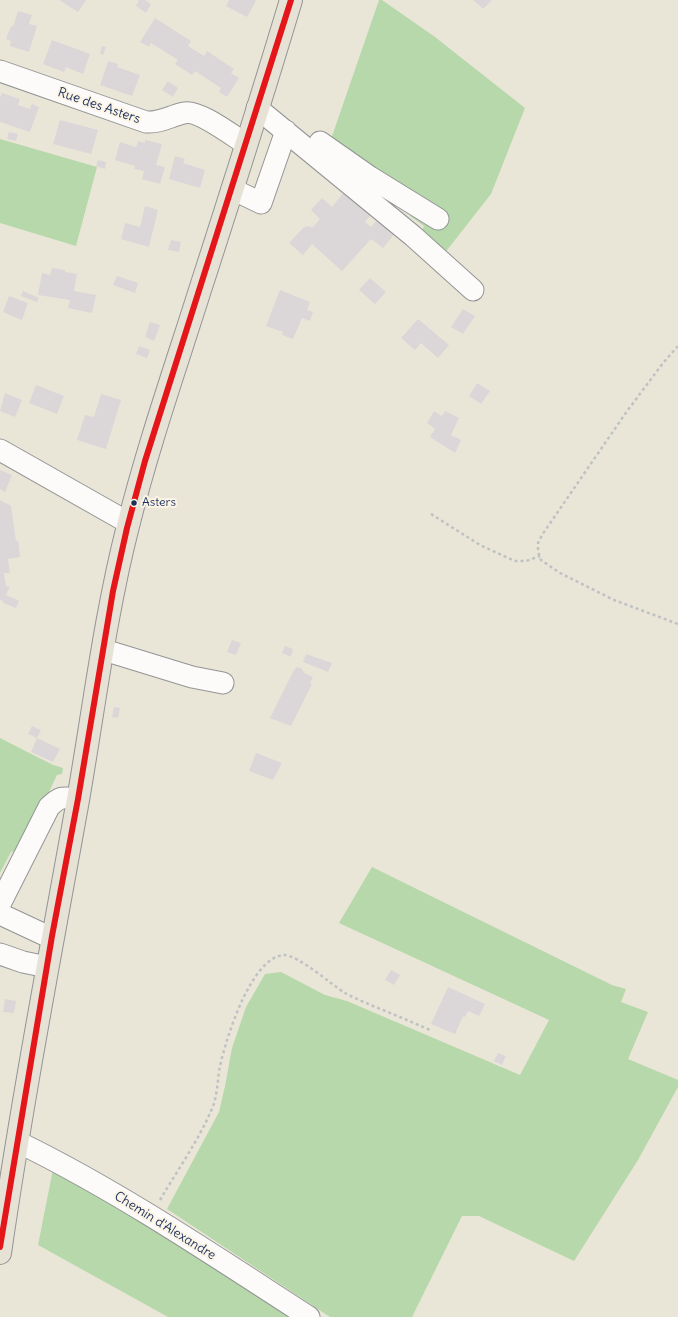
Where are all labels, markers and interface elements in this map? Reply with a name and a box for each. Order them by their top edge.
street label: Rue des Asters [56,85,142,127]
place label: Asters [142,496,176,510]
marker: Asters [129,498,139,508]
street label: Chemin d'Alexandre [111,1188,219,1264]

